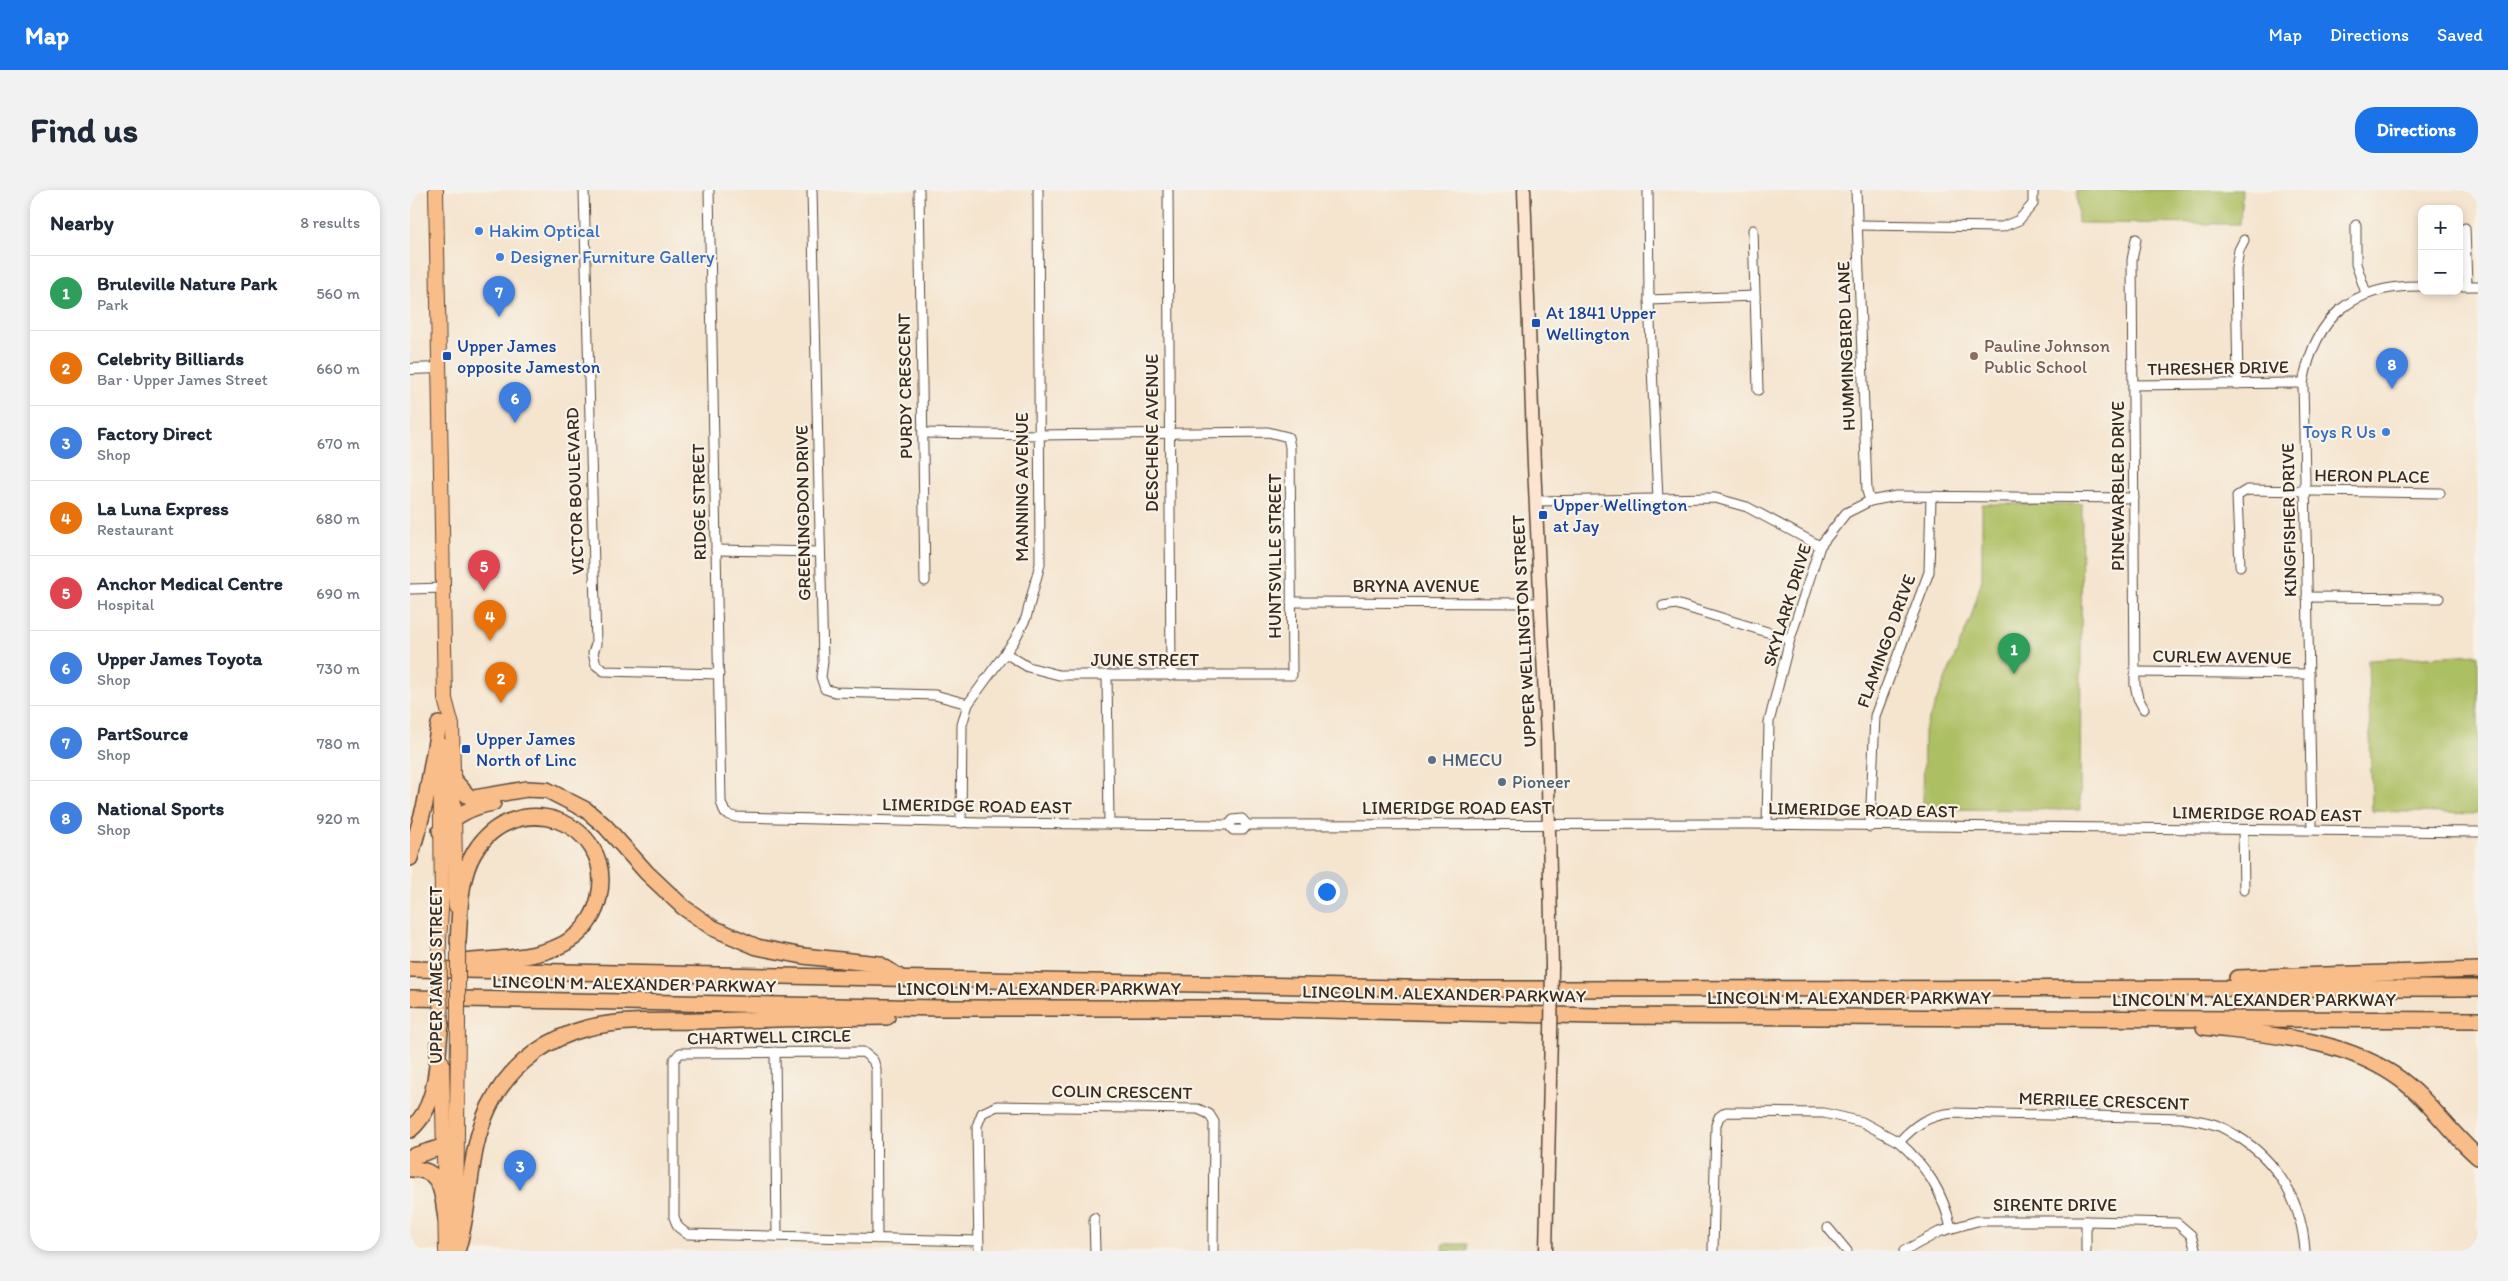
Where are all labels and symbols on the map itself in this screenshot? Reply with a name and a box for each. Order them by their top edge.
place label: Hakim Optical [489,220,600,242]
marker: Hakim Optical [473,225,485,237]
place label: Designer Furniture Gallery [510,246,715,268]
marker: Designer Furniture Gallery [494,251,506,263]
street label: HUMMINGBIRD LANE [1832,261,1860,431]
pin: 7 [483,276,515,317]
place label: At 1841 Upper Wellington [1546,302,1657,345]
street label: PURDY CRESCENT [893,313,917,459]
marker: At 1841 Upper Wellington [1530,317,1542,329]
place label: Upper James opposite Jameston [457,335,601,378]
place label: Pauline Johnson Public School [1984,335,2110,378]
pin: 8 [2376,348,2408,389]
marker: Upper James opposite Jameston [441,350,453,362]
marker: Pauline Johnson Public School [1968,350,1980,362]
street label: DESCHENE AVENUE [1141,354,1163,512]
street label: THRESHER DRIVE [2147,356,2289,380]
pin: 6 [499,382,531,423]
street label: PINEWARBLER DRIVE [2107,401,2129,571]
street label: VICTOR BOULEVARD [561,407,589,575]
street label: MANNING AVENUE [1011,412,1033,562]
place label: Toys R Us [2303,421,2376,443]
street label: GREENINGDON DRIVE [790,425,816,601]
marker: Toys R Us [2380,426,2392,438]
street label: RIDGE STREET [687,443,711,561]
street label: KINGFISHER DRIVE [2277,443,2301,597]
street label: HERON PLACE [2314,464,2430,488]
street label: HUNTSVILLE STREET [1264,473,1286,639]
place label: Upper Wellington at Jay [1553,494,1687,537]
marker: Upper Wellington at Jay [1537,509,1549,521]
street label: UPPER WELLINGTON STREET [1507,514,1541,748]
street label: SKYLARK DRIVE [1758,541,1816,669]
pin: 5 [468,550,500,591]
street label: FLAMINGO DRIVE [1852,571,1920,711]
street label: BRYNA AVENUE [1352,575,1480,597]
pin: 4 [474,600,506,641]
pin: 1 [1998,633,2030,674]
street label: CURLEW AVENUE [2152,645,2292,669]
street label: JUNE STREET [1091,649,1199,671]
pin: 2 [485,662,517,703]
place label: Upper James North of Linc [476,728,577,771]
marker: Upper James North of Linc [460,743,472,755]
place label: HMECU [1442,749,1502,771]
marker: HMECU [1426,754,1438,766]
place label: Pioneer [1512,771,1570,793]
marker: Pioneer [1496,776,1508,788]
street label: LIMERIDGE ROAD EAST [882,793,1072,819]
street label: LIMERIDGE ROAD EAST [1362,797,1552,819]
street label: LIMERIDGE ROAD EAST [1768,797,1958,823]
street label: LIMERIDGE ROAD EAST [2172,801,2362,827]
your location [1314,879,1340,905]
street label: UPPER JAMES STREET [425,886,447,1064]
street label: LINCOLN M. ALEXANDER PARKWAY [492,971,777,997]
street label: LINCOLN M. ALEXANDER PARKWAY [897,978,1182,1000]
street label: LINCOLN M. ALEXANDER PARKWAY [1302,981,1587,1007]
street label: LINCOLN M. ALEXANDER PARKWAY [1707,987,1992,1009]
street label: LINCOLN M. ALEXANDER PARKWAY [2112,989,2397,1011]
street label: CHARTWELL CIRCLE [687,1025,851,1049]
street label: COLIN CRESCENT [1051,1080,1193,1104]
street label: MERRILEE CRESCENT [2018,1087,2190,1115]
pin: 3 [504,1150,536,1191]
street label: SIRENTE DRIVE [1993,1194,2117,1216]

